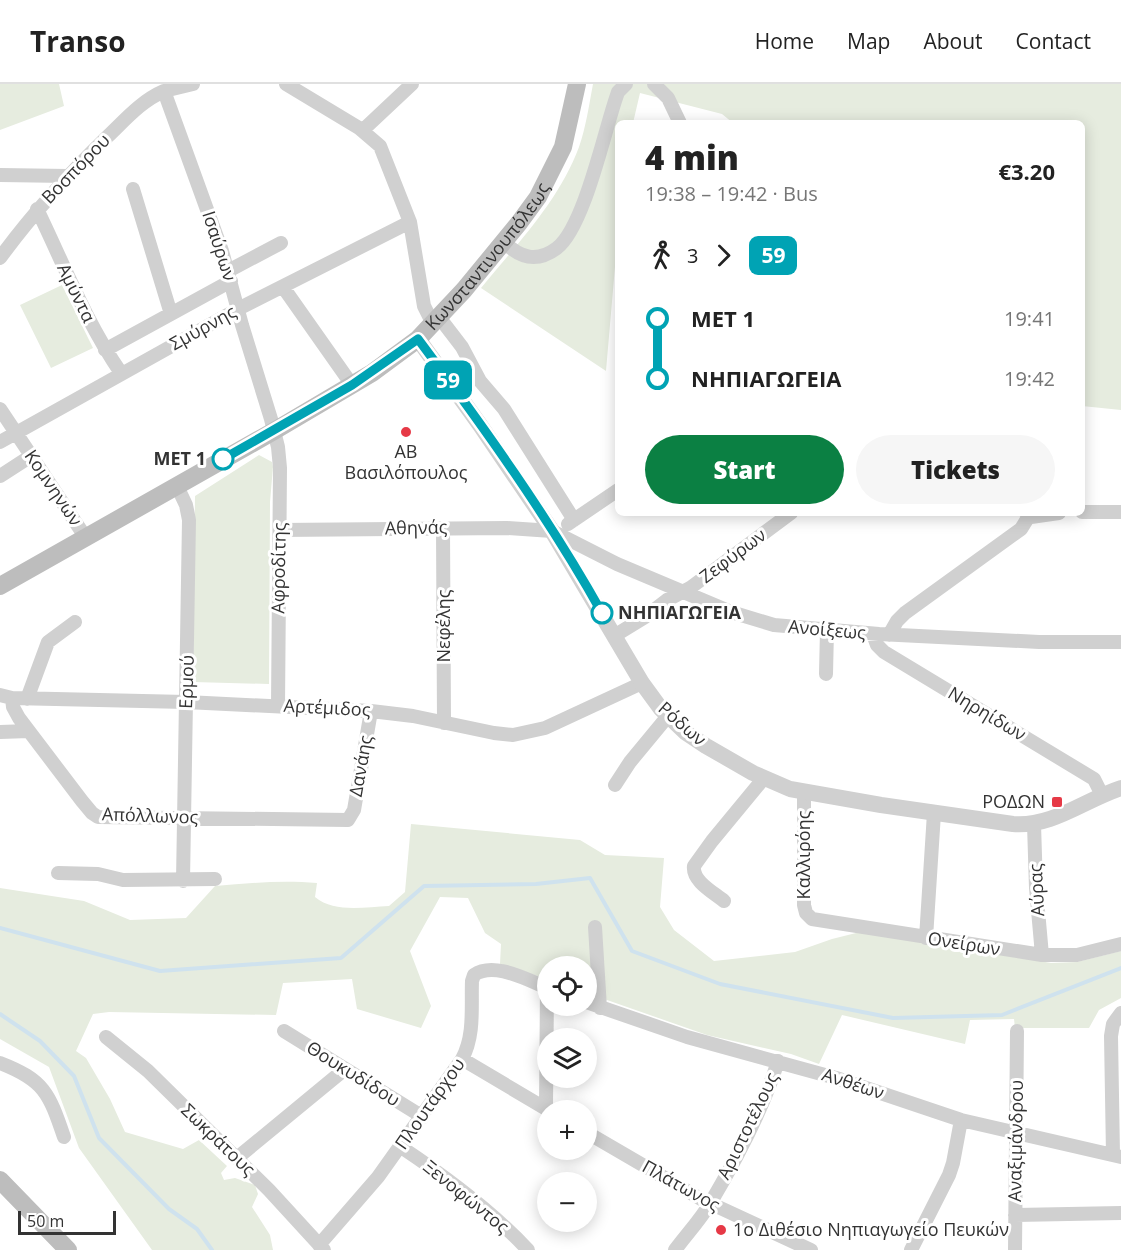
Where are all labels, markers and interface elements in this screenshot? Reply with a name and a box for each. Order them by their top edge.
text: Transo [30,22,126,60]
text: Home [755,27,814,55]
text: Map [847,27,890,55]
text: About [923,27,983,55]
text: Contact [1016,27,1091,55]
street label: Βοσπόρου [36,128,115,209]
text: 4 min [645,135,739,180]
text: €3.20 [998,156,1055,186]
street label: Κωνσταντινουπόλεως [419,178,554,335]
text: 19:38 – 19:42 · Bus [645,180,818,207]
street label: Ισαύρων [197,207,243,284]
icon: walk [645,239,678,272]
icon: forward [707,239,740,272]
text: 59 [761,241,785,269]
text: 3 [687,242,698,269]
street label: Αμύντα [52,259,101,326]
street label: Σμύρνης [165,299,240,355]
text: ΜΕΤ 1 [691,303,755,333]
text: 19:41 [1004,305,1055,332]
line badge: 59 [421,360,475,400]
text: ΝΗΠΙΑΓΩΓΕΙΑ [691,363,841,393]
text: 19:42 [1004,365,1055,392]
text: 59 [436,366,460,394]
marker: ΑΒ Βασιλόπουλος [399,425,413,439]
button: Start [645,435,844,504]
button: Tickets [856,435,1055,504]
place label: ΑΒ Βασιλόπουλος [345,439,468,484]
street label: Κομνηνών [20,445,88,530]
place label: ΜΕΤ 1 [154,446,206,470]
marker: ΜΕΤ 1 [212,448,234,470]
street label: Αθηνάς [385,514,448,540]
street label: Αφροδίτης [265,522,291,614]
street label: Ζεφύρων [694,522,771,588]
street label: Νεφέλης [431,589,455,663]
place label: ΝΗΠΙΑΓΩΓΕΙΑ [618,600,742,624]
marker: ΝΗΠΙΑΓΩΓΕΙΑ [591,602,613,624]
street label: Ανοίξεως [787,614,867,644]
street label: Ερμού [173,655,199,709]
street label: Νηρηίδων [944,680,1031,746]
street label: Αρτέμιδος [283,693,371,721]
street label: Ρόδων [654,696,712,751]
street label: Δανάης [343,733,377,798]
place label: ΡΟΔΩΝ [982,789,1045,813]
marker: ΡΟΔΩΝ [1050,795,1064,809]
street label: Απόλλωνος [101,801,199,829]
street label: Καλλιρόης [791,810,815,899]
street label: Αύρας [1023,863,1049,917]
street label: Ονείρων [926,925,1002,961]
map controls [537,956,597,1232]
button: locate [537,956,597,1016]
button: layers [537,1028,597,1088]
street label: Θουκυδίδου [302,1035,405,1111]
street label: Πλουτάρχου [389,1053,470,1154]
street label: Ανθέων [819,1062,888,1104]
street label: Αριστοτέλους [711,1068,783,1183]
street label: Αναξιμάνδρου [1002,1080,1028,1202]
street label: Σωκράτους [176,1098,261,1181]
button: + [537,1100,597,1160]
street label: Ξενοφώντος [419,1154,515,1238]
street label: Πλάτωνος [638,1154,725,1216]
button: − [537,1172,597,1232]
scale bar [18,1208,116,1236]
text: 50 m [27,1210,64,1232]
place label: 1ο Διθέσιο Νηπιαγωγείο Πευκών [733,1217,1009,1241]
marker: 1ο Διθέσιο Νηπιαγωγείο Πευκών [714,1223,728,1237]

